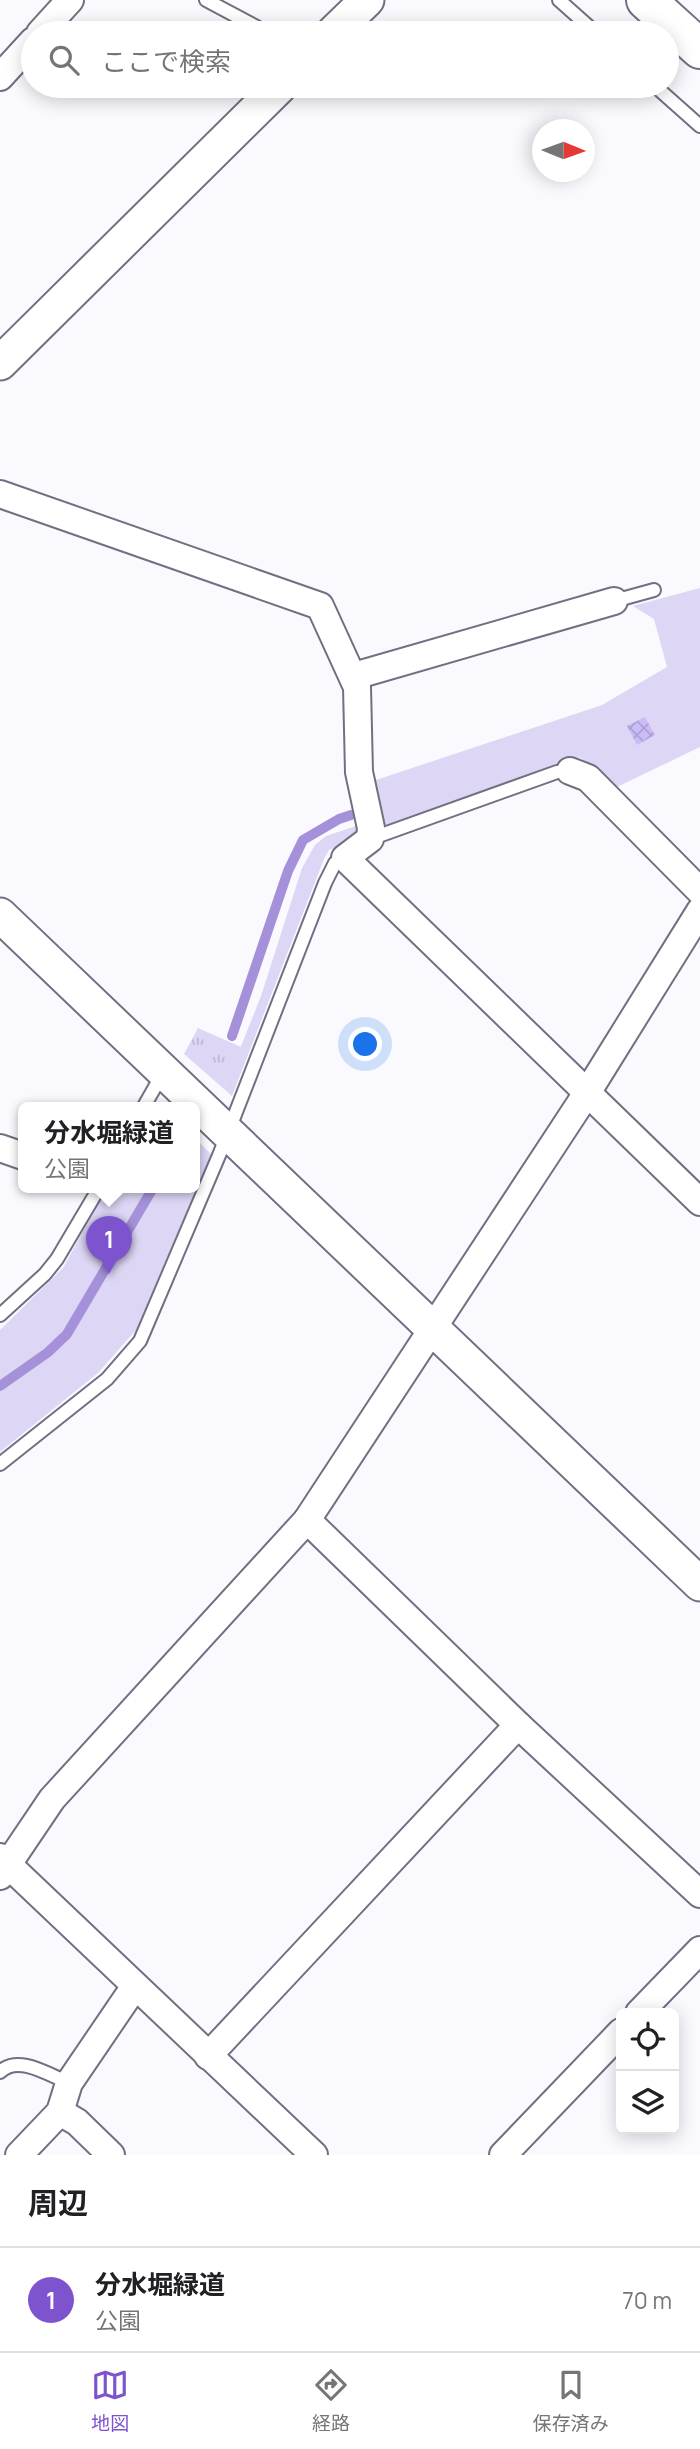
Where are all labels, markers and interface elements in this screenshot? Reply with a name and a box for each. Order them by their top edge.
search box [21,21,679,98]
icon: search [45,41,83,79]
text: ここで検索 [101,43,231,79]
north arrow [532,119,595,182]
your location [348,1027,382,1061]
popup [18,1102,200,1193]
text: 分水堀緑道 [44,1114,174,1150]
text: 公園 [44,1152,90,1184]
pin: 1 [86,1216,132,1274]
map controls [616,2008,679,2134]
button: locate [616,2008,679,2071]
button: layers [616,2071,679,2134]
text: 周辺 [28,2182,88,2223]
text: 分水堀緑道 [95,2266,225,2302]
text: 1 [46,2284,56,2316]
text: 70 m [622,2284,672,2316]
text: 公園 [95,2304,141,2336]
tab: 地図 [91,2366,129,2436]
tab: 経路 [312,2366,350,2436]
tab: 保存済み [533,2366,609,2436]

